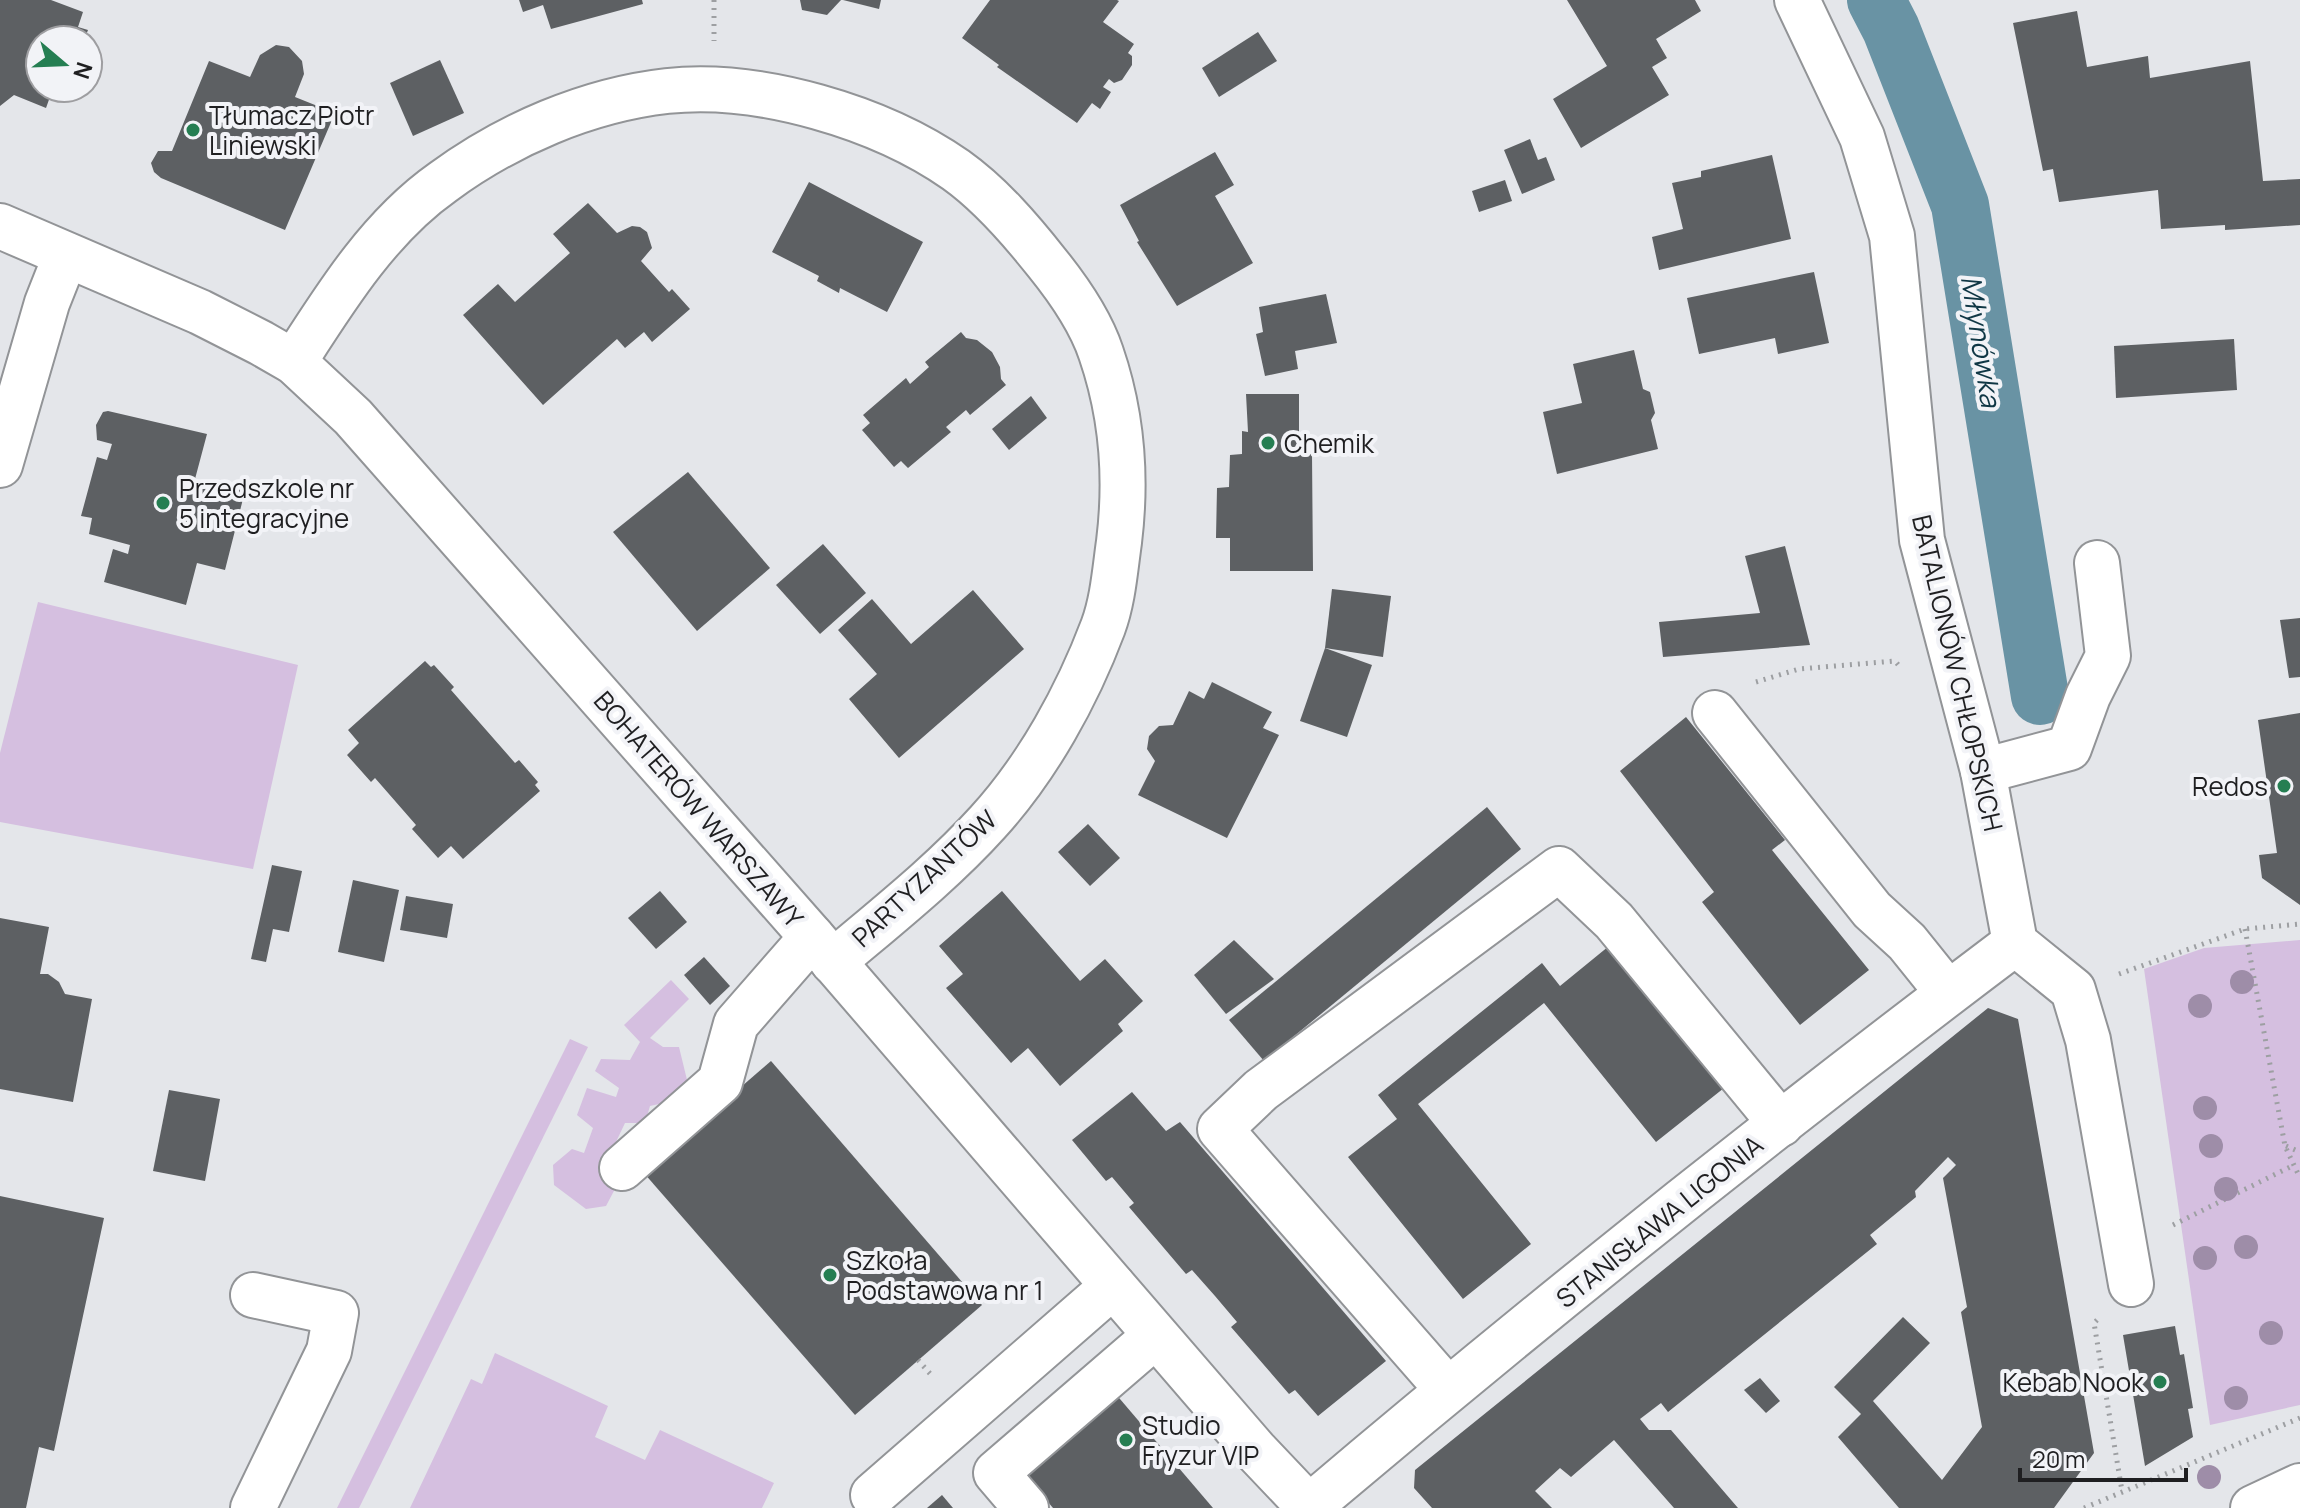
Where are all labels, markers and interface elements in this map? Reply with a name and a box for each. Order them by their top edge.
north arrow [24,24,104,104]
text: N [66,58,100,83]
place label: Tłumacz Piotr Liniewski [209,97,374,163]
marker: Tłumacz Piotr Liniewski [184,121,202,139]
water label: Młynówka [1953,273,2011,411]
place label: Chemik [1284,425,1375,461]
marker: Chemik [1259,434,1277,452]
place label: Przedszkole nr 5 integracyjne [179,470,354,536]
marker: Przedszkole nr 5 integracyjne [154,494,172,512]
street label: BATALIONÓW CHŁOPSKICH [1904,511,2012,835]
street label: BOHATERÓW WARSZAWY [586,683,812,935]
place label: Redos [2192,768,2268,804]
marker: Redos [2275,777,2293,795]
street label: PARTYZANTÓW [844,801,1004,955]
street label: STANISŁAWA LIGONIA [1548,1126,1770,1316]
place label: Szkoła Podstawowa nr 1 [846,1242,1044,1308]
marker: Szkoła Podstawowa nr 1 [821,1266,839,1284]
place label: Kebab Nook [2003,1364,2145,1400]
marker: Kebab Nook [2151,1373,2169,1391]
place label: Studio Fryzur VIP [1142,1407,1259,1473]
marker: Studio Fryzur VIP [1117,1431,1135,1449]
scale bar [2020,1432,2186,1482]
text: 20 m [2032,1442,2085,1475]

